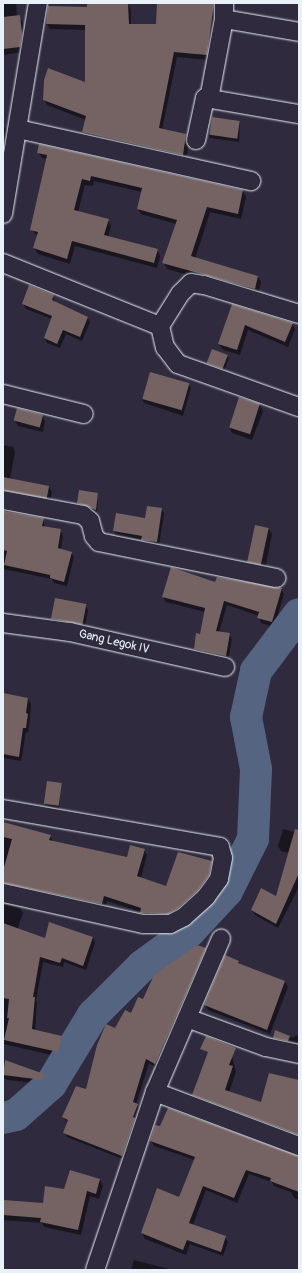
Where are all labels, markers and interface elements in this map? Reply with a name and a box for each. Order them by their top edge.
street label: Gang Legok IV [77,627,151,657]

